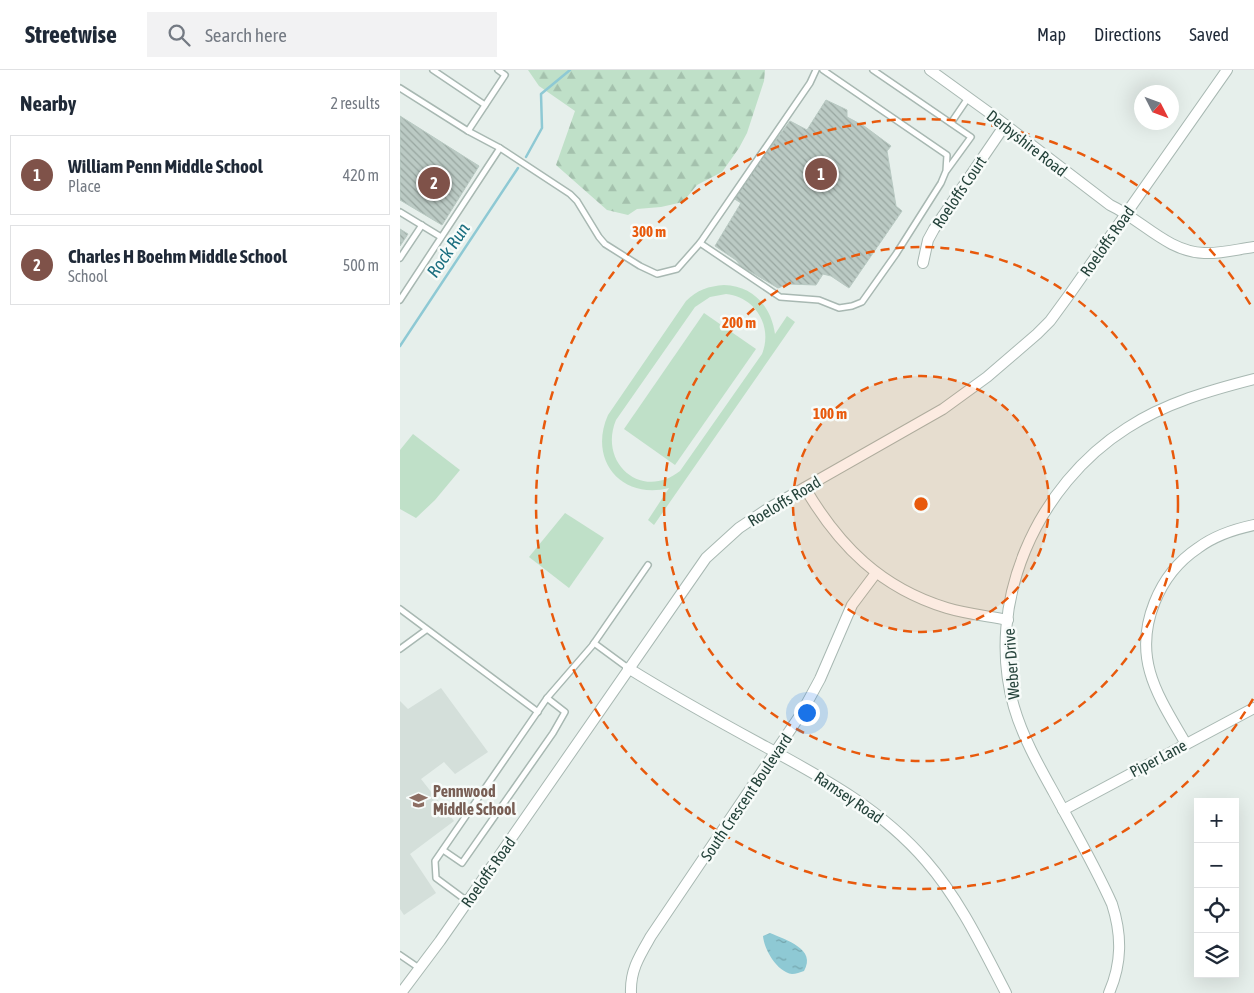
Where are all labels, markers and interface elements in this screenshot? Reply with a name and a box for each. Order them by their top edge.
search box [147,12,497,57]
text: Streetwise [25,21,117,48]
icon: search [165,21,193,49]
text: Search here [205,24,287,46]
text: Map [1037,24,1066,45]
text: Directions [1094,24,1161,45]
text: Saved [1189,24,1229,45]
north arrow [1134,85,1179,130]
text: Nearby [20,91,76,115]
text: 2 results [330,94,380,112]
street label: Derbyshire Road [983,106,1071,181]
street label: Roeloffs Court [928,152,990,231]
text: William Penn Middle School [68,155,263,177]
pin: 1 [805,155,837,193]
pin: 2 [418,164,450,202]
text: 1 [33,166,41,184]
text: 420 m [343,166,379,184]
text: Place [68,177,101,195]
street label: Roeloffs Road [1076,202,1138,280]
water label: Rock Run [422,219,474,281]
text: 300 m [632,223,666,240]
text: Charles H Boehm Middle School [68,245,287,267]
text: 2 [33,256,41,274]
text: 500 m [343,256,379,274]
text: School [68,267,108,285]
text: 200 m [722,314,756,331]
text: 100 m [813,405,847,422]
street label: Roeloffs Road [744,472,824,530]
centre of rings [912,495,930,513]
street label: Weber Drive [1000,628,1022,700]
your location [794,700,820,726]
street label: South Crescent Boulevard [697,730,795,864]
street label: Piper Lane [1127,736,1190,781]
street label: Ramsey Road [811,767,887,827]
place label: Pennwood Middle School [433,782,517,818]
school or university icon: Pennwood Middle School [409,790,429,810]
map controls [1194,798,1239,978]
button: + [1194,798,1239,843]
street label: Roeloffs Road [457,833,519,911]
button: − [1194,843,1239,888]
button: locate [1194,888,1239,933]
button: layers [1194,933,1239,978]

